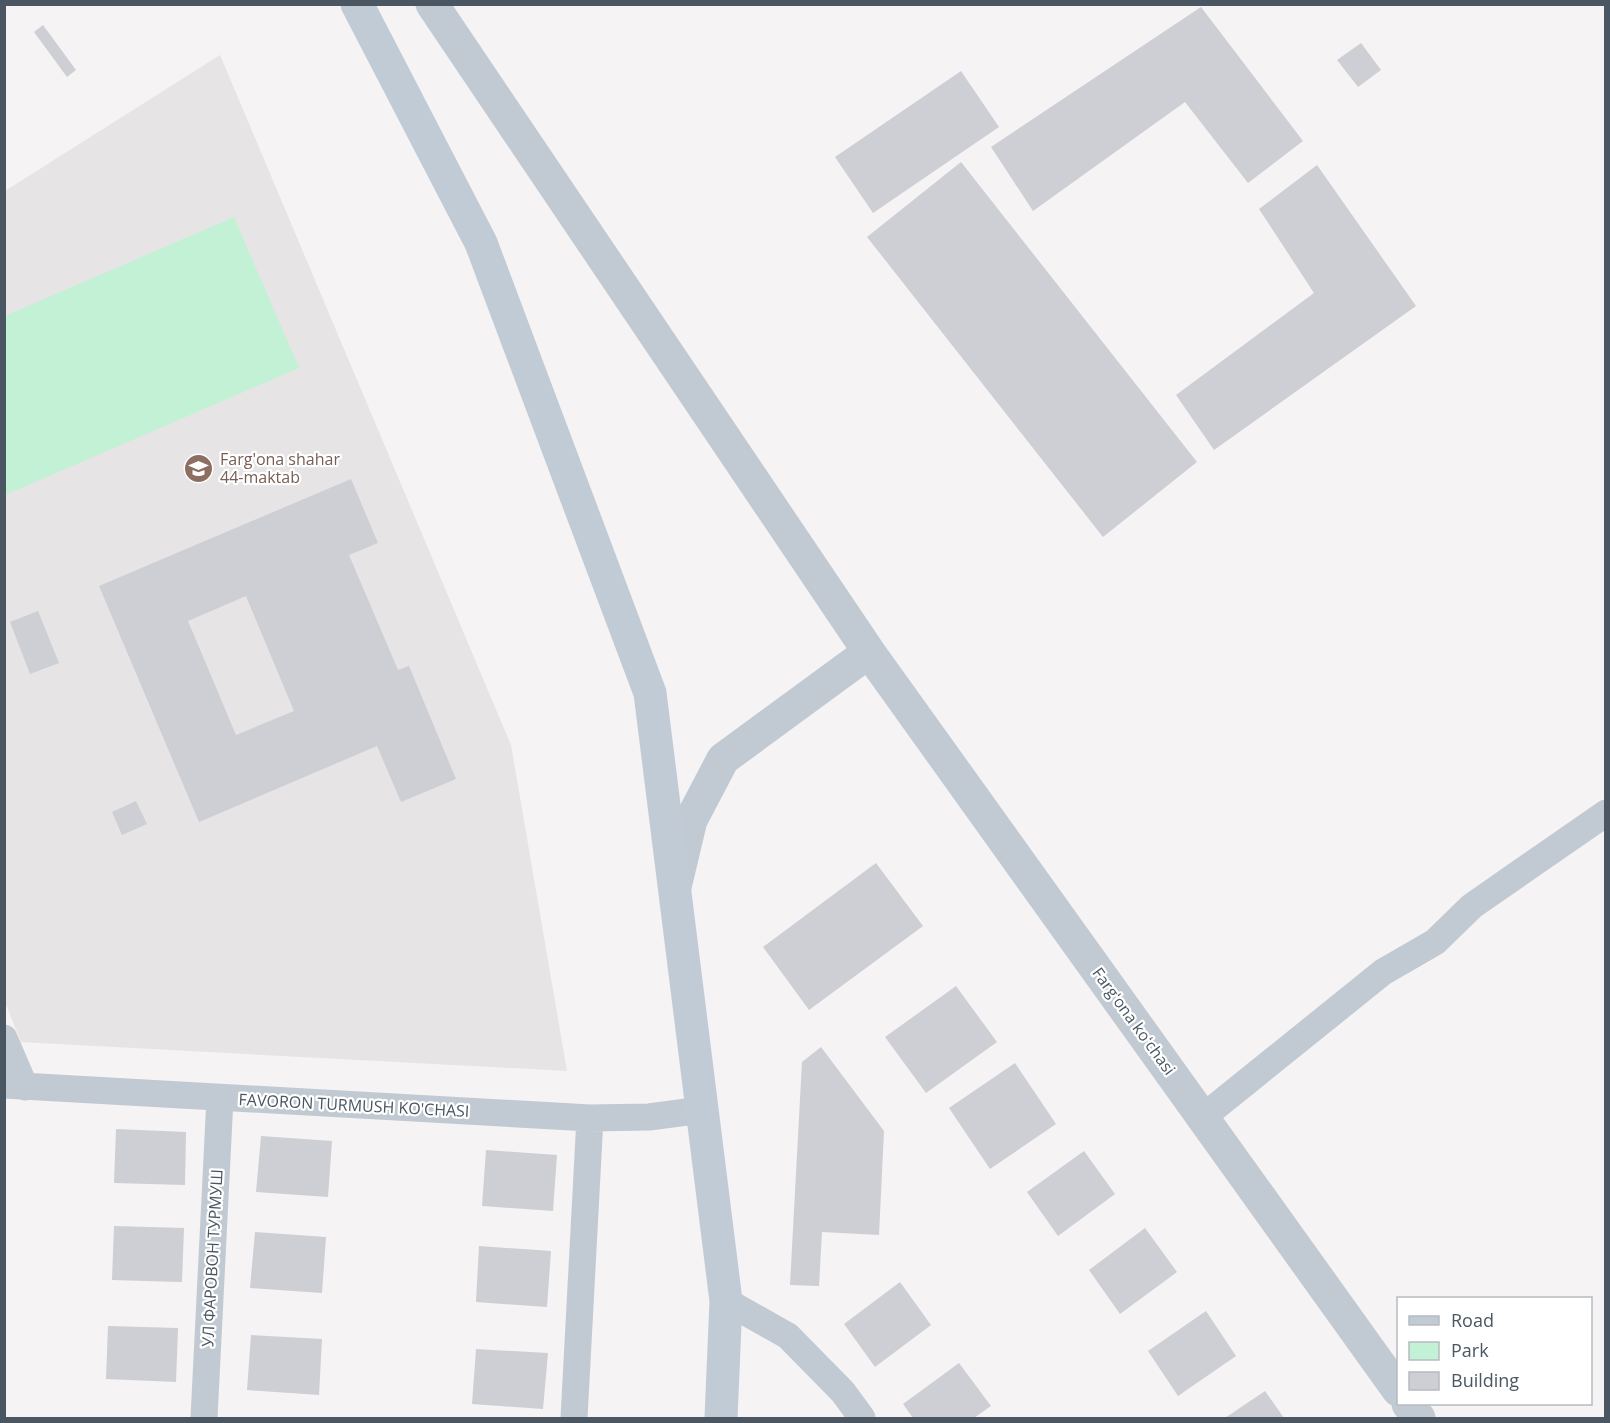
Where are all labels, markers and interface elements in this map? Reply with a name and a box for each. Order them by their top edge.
place label: Farg'ona shahar 44-maktab [220,448,340,488]
school or university icon: Farg'ona shahar 44-maktab [183,452,215,484]
street label: Fargʻona koʻchasi [1087,963,1181,1079]
street label: FAVORON TURMUSH KO'CHASI [238,1088,470,1122]
street label: УЛ ФАРОВОН ТУРМУШ [196,1169,228,1347]
legend [1397,1297,1592,1405]
text: Road [1451,1308,1494,1332]
text: Park [1451,1338,1489,1362]
text: Building [1451,1368,1519,1392]

